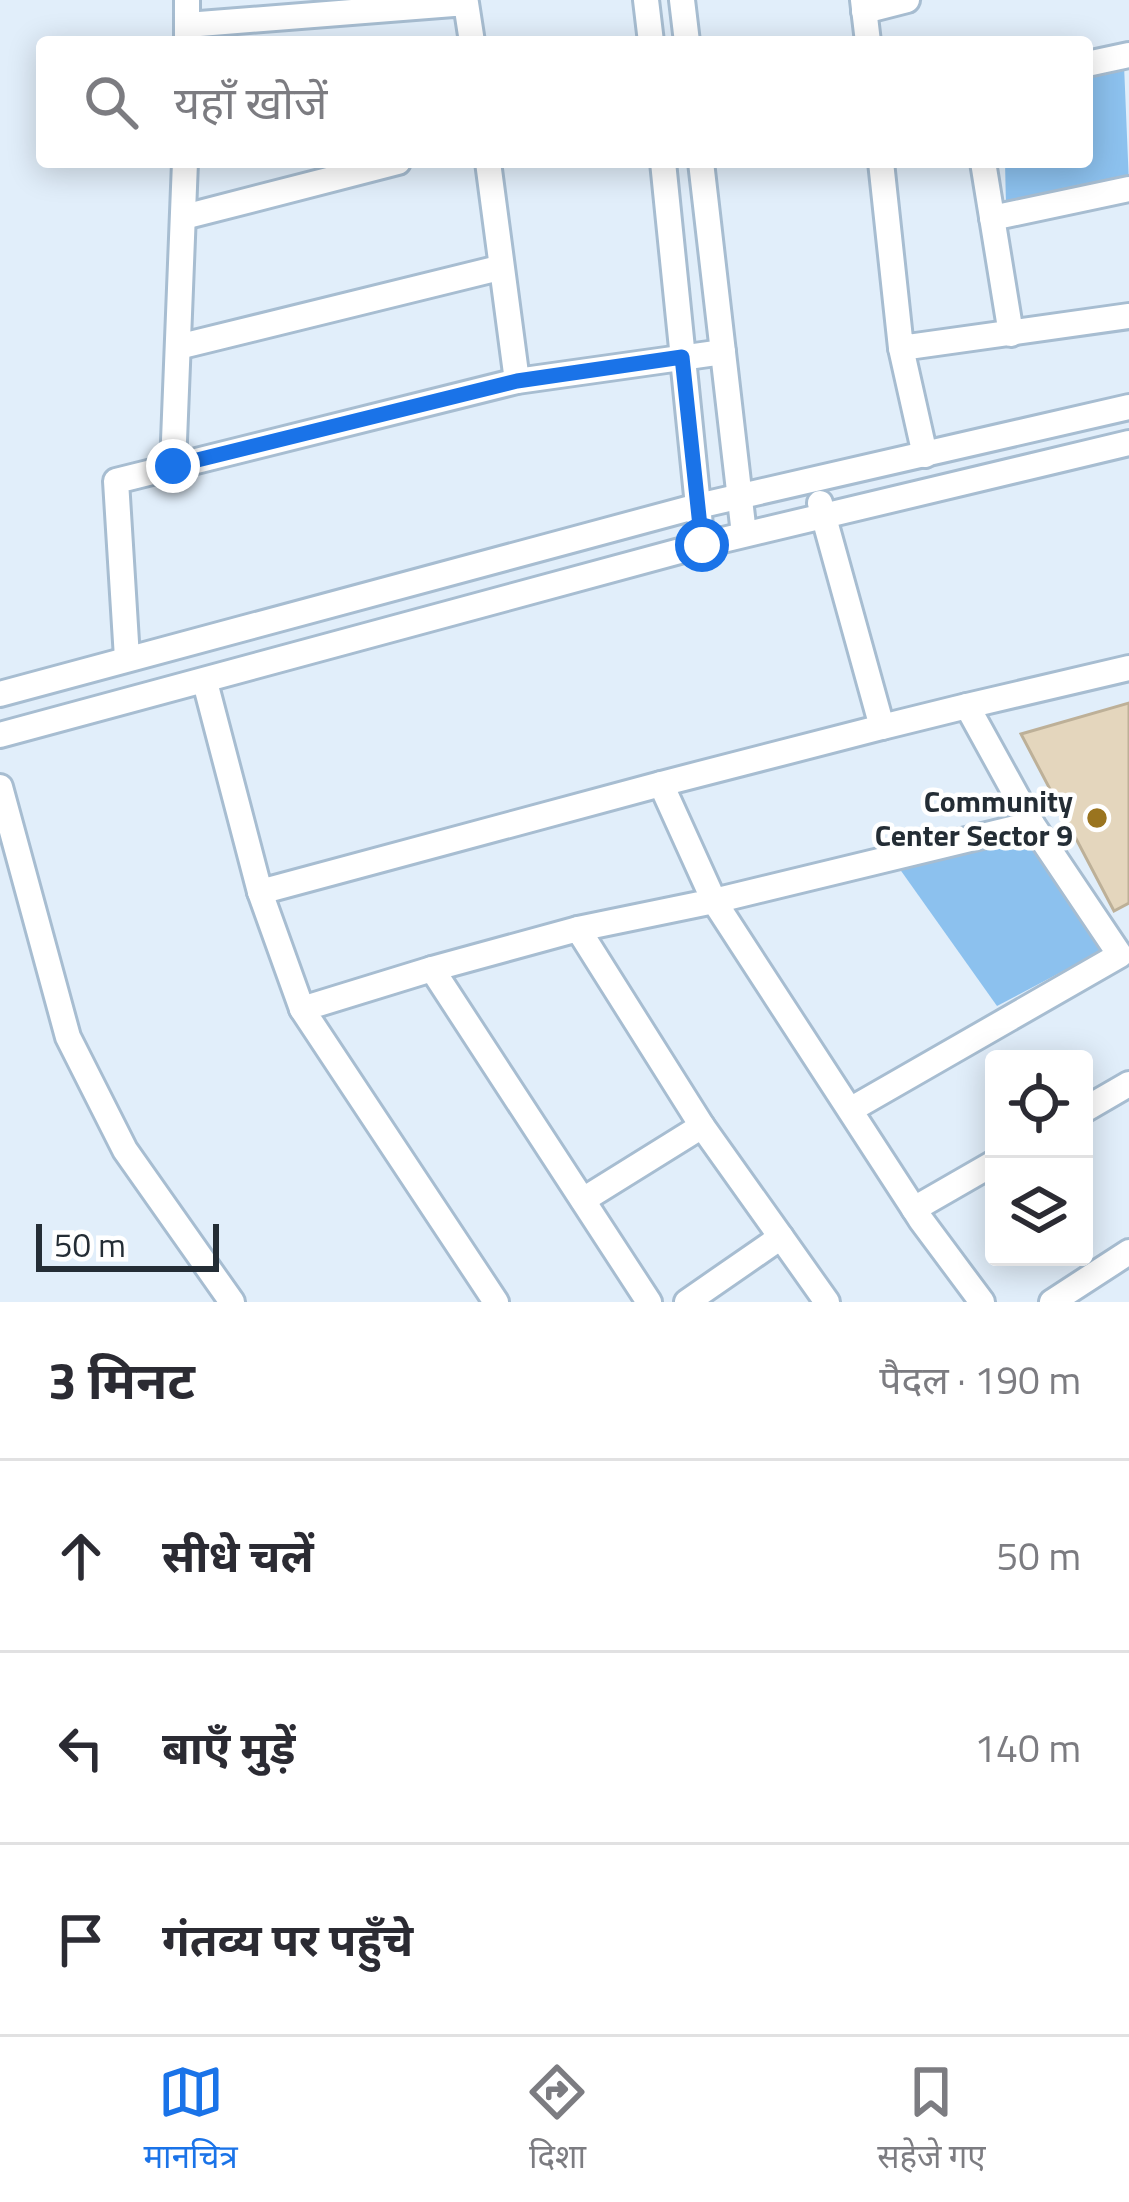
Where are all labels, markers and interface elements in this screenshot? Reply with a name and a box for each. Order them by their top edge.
search box [36,36,1093,168]
text: यहाँ खोजें [174,68,327,136]
icon: search [78,69,144,135]
route end [146,439,200,493]
route start [675,518,729,572]
place label: Community Center Sector 9 [875,778,1073,858]
marker: Community Center Sector 9 [1084,805,1110,831]
map controls [985,1050,1093,1266]
button: locate [985,1050,1093,1158]
button: layers [985,1158,1093,1266]
scale bar [36,1218,219,1271]
text: 50 m [54,1220,126,1270]
text: 3 मिनट [48,1341,195,1419]
text: पैदल · 190 m [879,1350,1081,1409]
text: सीधे चलें [162,1521,314,1589]
icon: ahead [48,1523,114,1589]
text: 50 m [996,1526,1081,1585]
text: बाएँ मुड़ें [162,1713,295,1781]
icon: left [48,1715,114,1781]
text: 140 m [974,1718,1081,1777]
text: गंतव्य पर पहुँचे [162,1905,413,1973]
icon: arrive [48,1907,114,1973]
tab: मानचित्र [143,2059,238,2181]
tab: दिशा [524,2059,590,2181]
tab: सहेजे गए [877,2059,986,2181]

